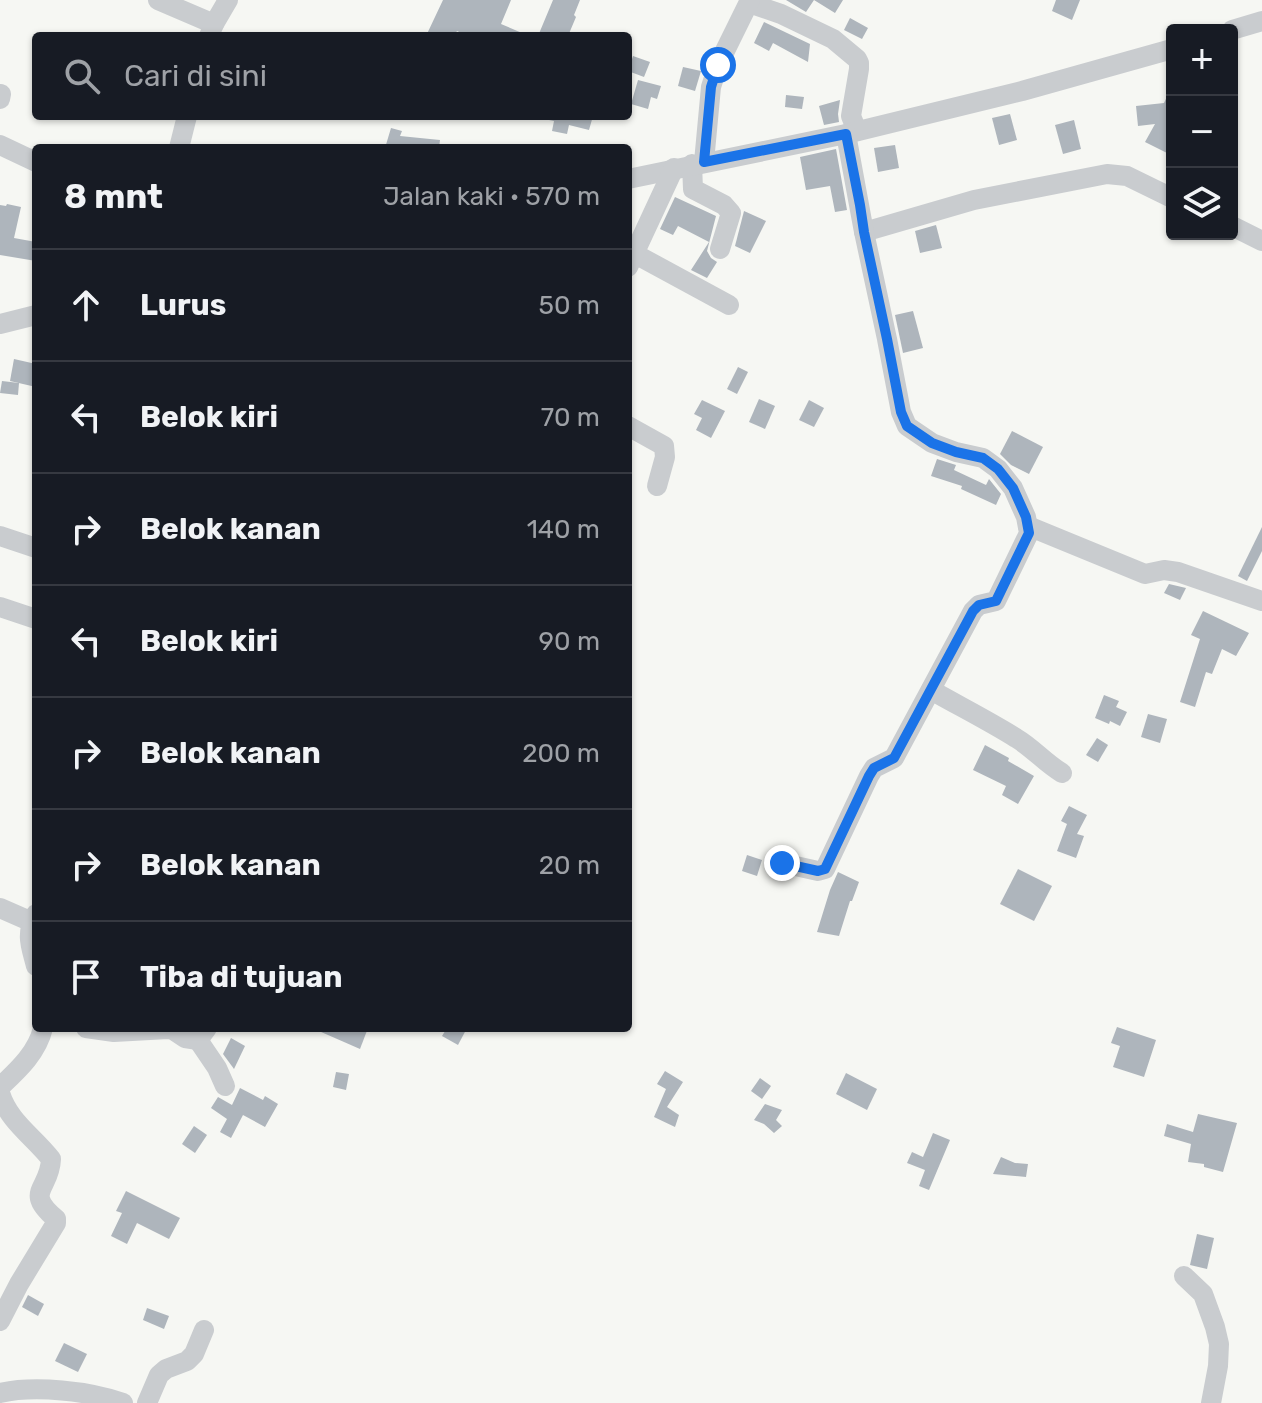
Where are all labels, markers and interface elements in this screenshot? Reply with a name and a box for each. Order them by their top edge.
map controls [1166,24,1238,240]
button: + [1166,24,1238,96]
search box [32,32,632,120]
route start [700,47,736,83]
icon: search [60,54,104,98]
text: Cari di sini [124,58,267,94]
button: − [1166,96,1238,168]
button: layers [1166,168,1238,240]
text: 8 mnt [64,176,163,217]
text: Jalan kaki · 570 m [383,181,600,212]
icon: ahead [64,283,108,327]
text: Lurus [140,287,226,323]
text: 50 m [539,290,600,321]
icon: left [64,395,108,439]
text: Belok kiri [140,399,278,435]
text: 70 m [541,402,600,433]
icon: right [64,507,108,551]
text: Belok kanan [140,511,321,547]
text: 140 m [527,514,600,545]
icon: left [64,619,108,663]
text: Belok kiri [140,623,278,659]
text: 90 m [539,626,600,657]
icon: right [64,731,108,775]
text: Belok kanan [140,735,321,771]
text: 200 m [522,738,600,769]
icon: right [64,843,108,887]
route end [764,845,800,881]
text: Belok kanan [140,847,321,883]
text: 20 m [539,850,600,881]
icon: arrive [64,955,108,999]
text: Tiba di tujuan [140,959,342,995]

